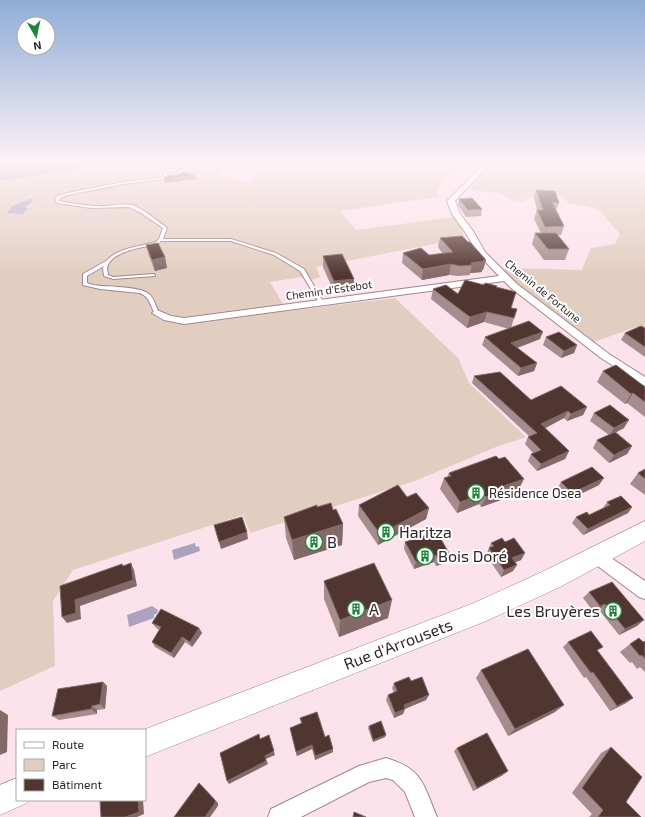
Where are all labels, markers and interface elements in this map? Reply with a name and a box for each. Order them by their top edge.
north arrow [16,16,56,56]
text: N [33,39,43,53]
street label: Chemin de Fortune [503,256,584,325]
street label: Chemin d'Estebot [285,277,373,302]
building icon: Résidence Osea [466,483,486,503]
place label: Résidence Osea [489,485,581,501]
building icon: Haritza [376,522,396,542]
place label: Haritza [399,522,452,541]
building icon: B [304,532,324,552]
place label: B [327,532,337,551]
building icon: Bois Doré [415,546,435,566]
place label: Bois Doré [438,546,507,565]
building icon: A [346,599,366,619]
place label: A [369,599,379,618]
place label: Les Bruyères [506,601,600,620]
building icon: Les Bruyères [603,601,623,621]
street label: Rue d'Arrousets [341,614,455,673]
legend [16,729,146,801]
text: Route [52,737,84,751]
text: Parc [52,757,76,771]
text: Bâtiment [52,777,103,791]

